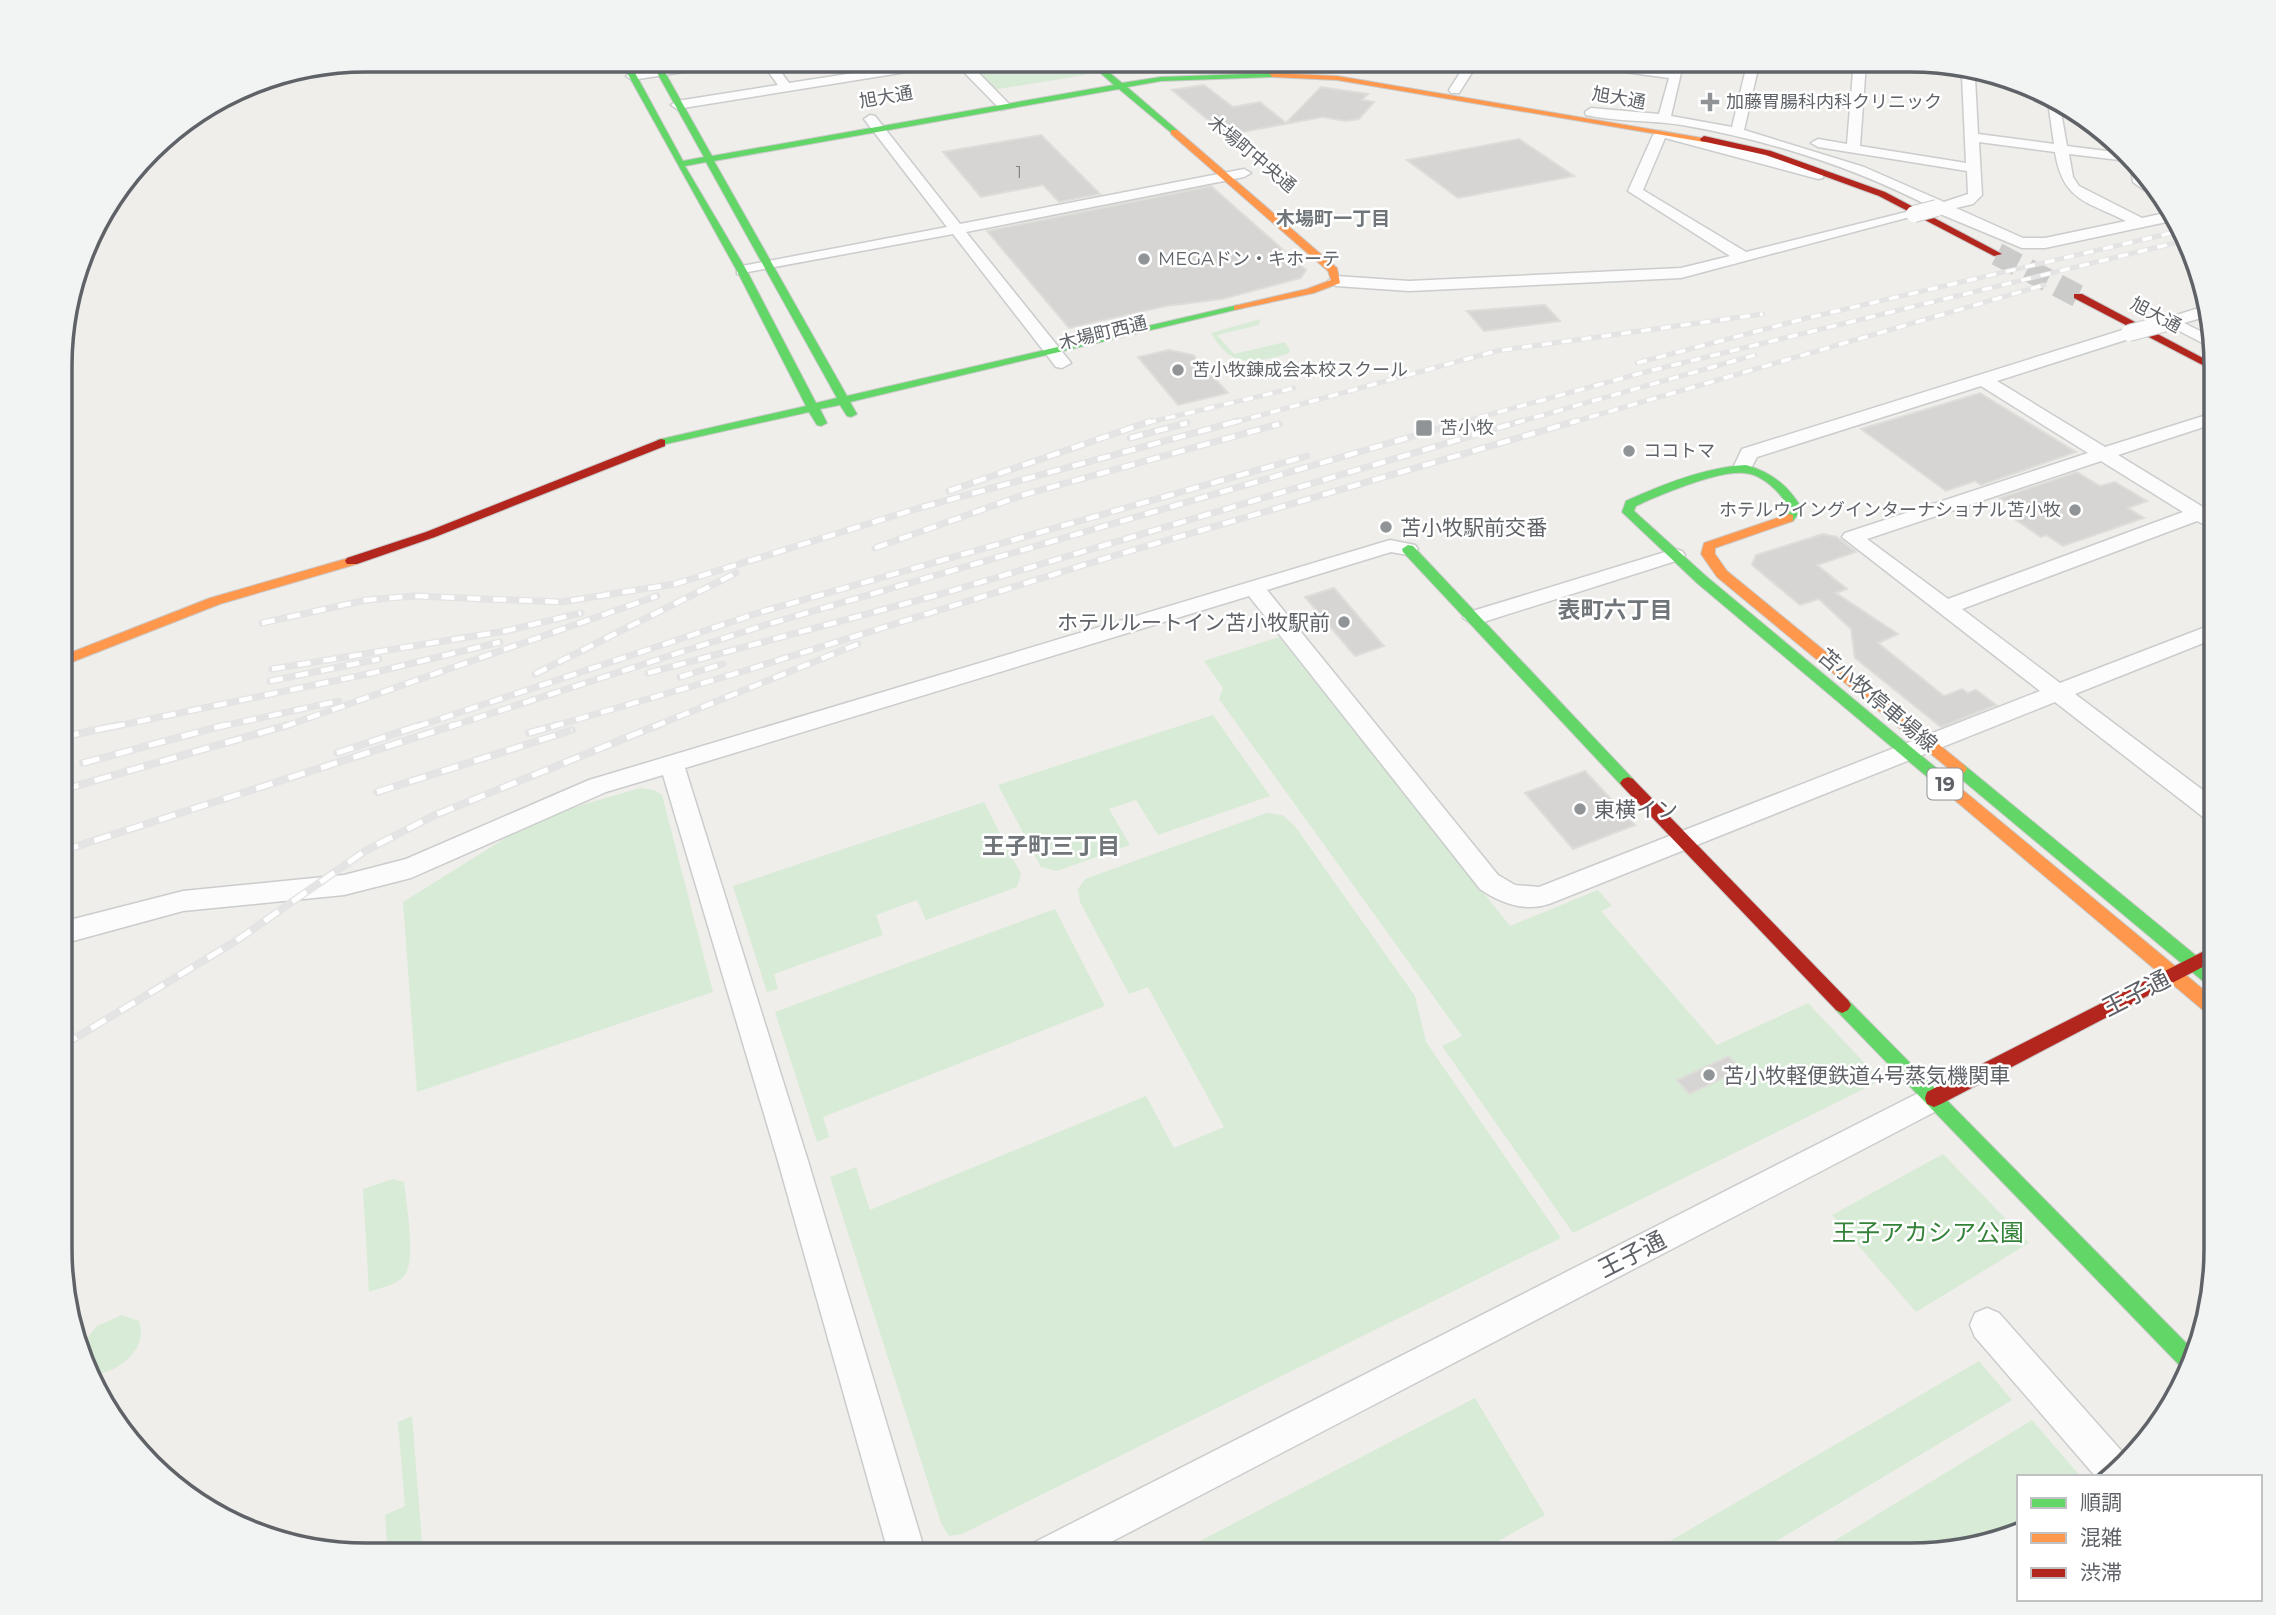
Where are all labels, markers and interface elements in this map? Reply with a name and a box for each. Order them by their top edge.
street label: 旭大通 [858,81,914,113]
street label: 旭大通 [1591,82,1647,114]
place label: 加藤胃腸科内科クリニック [1726,91,1942,113]
marker: 加藤胃腸科内科クリニック [1700,92,1720,112]
street label: 木場町中央通 [1204,111,1300,197]
house number: 1 [1016,163,1022,182]
district label: 木場町一丁目 [1276,207,1390,230]
place label: MEGAドン・キホーテ [1158,248,1340,270]
marker: MEGAドン・キホーテ [1136,251,1152,267]
street label: 旭大通 [2127,293,2185,337]
street label: 木場町西通 [1057,311,1149,355]
place label: 苫小牧錬成会本校スクール [1192,359,1408,381]
marker: 苫小牧錬成会本校スクール [1170,362,1186,378]
place label: 苫小牧 [1440,417,1494,439]
marker: 苫小牧 [1414,418,1434,438]
place label: ココトマ [1643,440,1715,462]
marker: ココトマ [1621,443,1637,459]
place label: ホテルウイングインターナショナル苫小牧 [1719,499,2061,521]
marker: ホテルウイングインターナショナル苫小牧 [2067,502,2083,518]
place label: 苫小牧駅前交番 [1400,515,1547,540]
marker: 苫小牧駅前交番 [1378,519,1394,535]
district label: 表町六丁目 [1558,596,1673,624]
place label: ホテルルートイン苫小牧駅前 [1057,610,1330,635]
marker: ホテルルートイン苫小牧駅前 [1336,614,1352,630]
street label: 苫小牧停車場線 [1814,643,1942,757]
road number: 19 [1927,768,1962,800]
place label: 東横イン [1594,797,1678,822]
marker: 東横イン [1572,801,1588,817]
district label: 王子町三丁目 [982,832,1120,860]
street label: 王子通 [2097,964,2175,1022]
place label: 苫小牧軽便鉄道4号蒸気機関車 [1723,1063,2010,1088]
marker: 苫小牧軽便鉄道4号蒸気機関車 [1701,1067,1717,1083]
park label: 王子アカシア公園 [1832,1218,2024,1247]
street label: 王子通 [1593,1225,1671,1283]
legend [2017,1475,2262,1601]
text: 順調 [2080,1490,2122,1515]
text: 混雑 [2080,1525,2122,1550]
text: 渋滞 [2080,1560,2122,1585]

